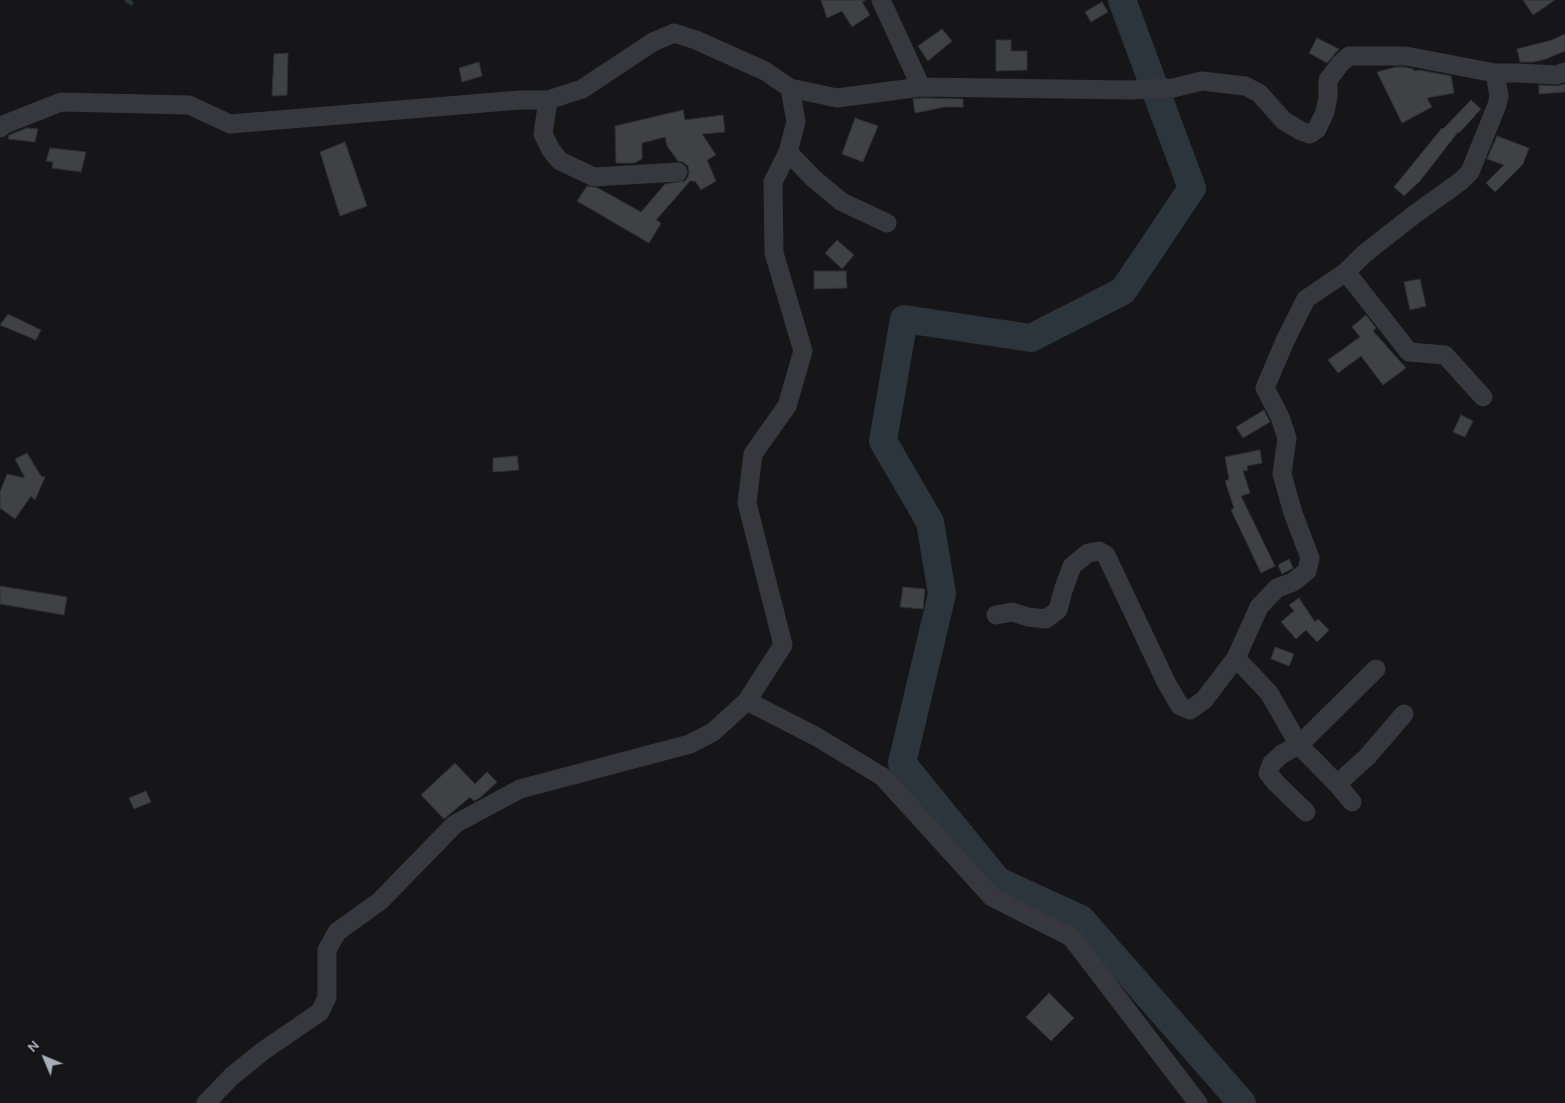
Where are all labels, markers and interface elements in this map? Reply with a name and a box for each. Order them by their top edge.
north arrow [20,1033,70,1083]
text: N [24,1037,44,1057]

